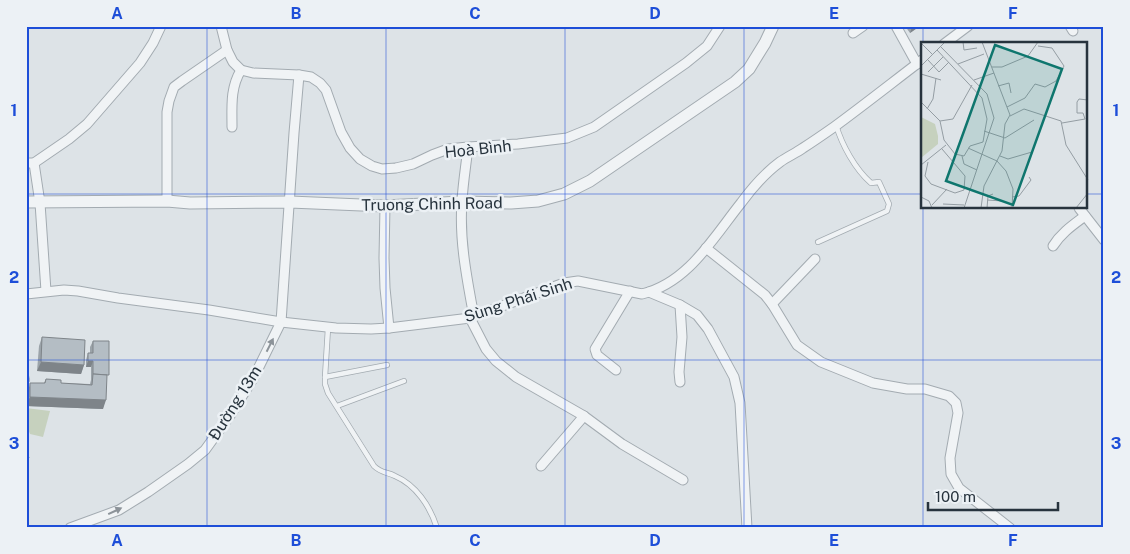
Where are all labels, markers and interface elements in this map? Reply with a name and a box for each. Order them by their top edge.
text: A [111,4,123,23]
text: B [291,4,302,23]
text: C [469,4,481,23]
text: D [649,4,661,23]
text: E [829,4,839,23]
text: F [1008,4,1018,23]
inset map [921,42,1088,209]
text: 1 [11,101,17,120]
text: 1 [1113,101,1119,120]
street label: Hoà Bình [444,136,512,162]
street label: Truong Chinh Road [361,193,503,215]
text: 2 [9,268,19,287]
text: 2 [1111,268,1121,287]
street label: Sùng Phái Sinh [462,274,574,326]
one-way arrow [266,337,274,352]
street label: Đường 13m [205,362,265,444]
text: 3 [9,434,19,453]
text: 3 [1111,434,1121,453]
scale bar [928,479,1058,511]
text: 100 m [935,488,976,505]
one-way arrow [108,507,123,515]
text: A [111,531,123,550]
text: B [291,531,302,550]
text: C [469,531,481,550]
text: D [649,531,661,550]
text: E [829,531,839,550]
text: F [1008,531,1018,550]

